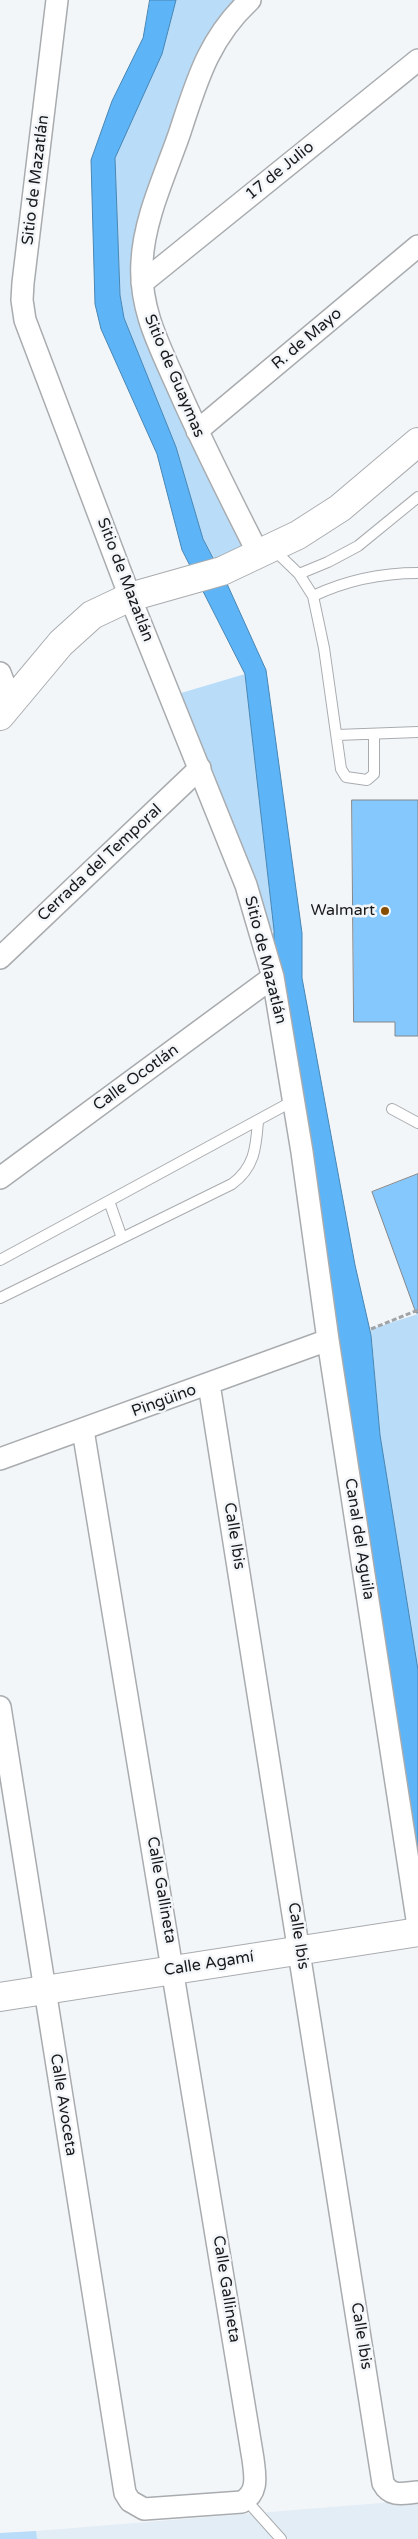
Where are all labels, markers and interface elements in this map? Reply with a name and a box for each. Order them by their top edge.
street label: Sitio de Mazatlán [18,114,54,246]
street label: 17 de Julio [242,138,318,204]
street label: R. de Mayo [268,304,346,374]
street label: Sitio de Guaymas [139,312,209,440]
street label: Sitio de Mazatlán [93,515,157,645]
street label: Cerrada del Temporal [34,800,166,926]
street label: Sitio de Mazatlán [240,894,290,1026]
place label: Walmart [311,901,375,921]
marker: Walmart [379,905,391,917]
street label: Calle Ocotlán [90,1041,182,1115]
street label: Pingüino [129,1380,199,1422]
street label: Canal del Aguila [340,1477,378,1601]
street label: Calle Ibis [219,1501,249,1571]
street label: Calle Gallineta [142,1835,180,1945]
street label: Calle Ibis [283,1901,313,1971]
street label: Calle Agamí [163,1947,255,1981]
street label: Calle Avoceta [45,2052,81,2158]
street label: Calle Gallineta [208,2234,244,2344]
street label: Calle Ibis [346,2301,376,2371]

